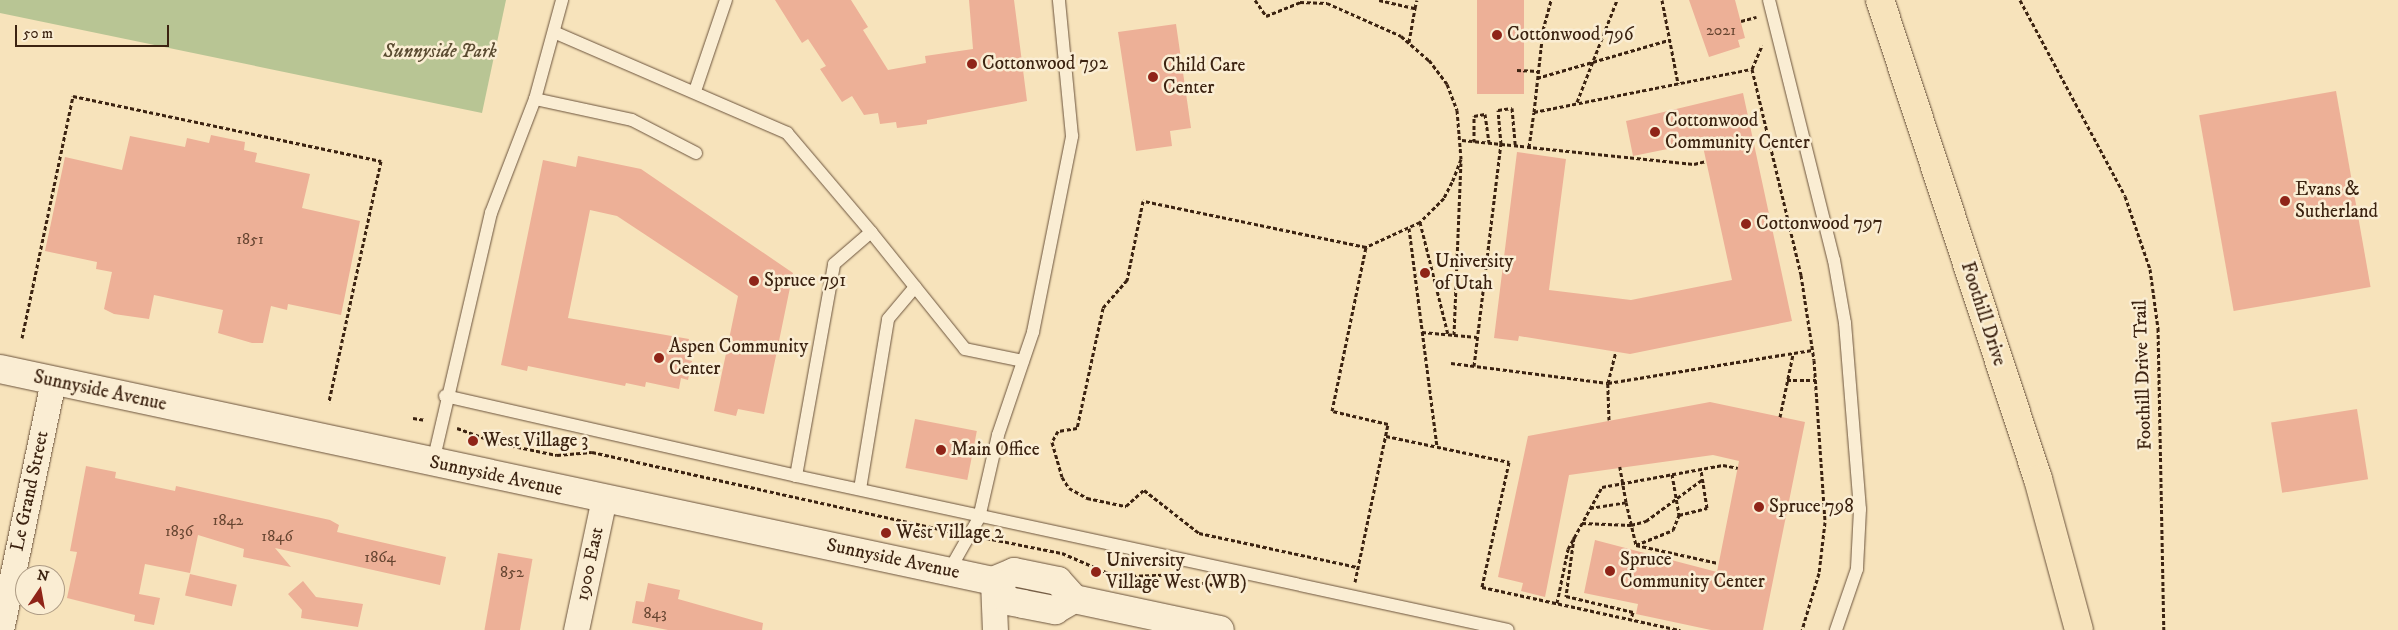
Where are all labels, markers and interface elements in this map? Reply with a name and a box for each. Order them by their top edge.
scale bar [18,15,171,47]
house number: 2021 [1706,20,1736,40]
text: 50 m [23,24,53,43]
place label: Cottonwood 796 [1507,24,1634,46]
marker: Cottonwood 796 [1491,29,1503,41]
park label: Sunnyside Park [383,41,497,63]
place label: Cottonwood 792 [982,53,1108,75]
place label: Child Care Center [1163,55,1245,99]
marker: Cottonwood 792 [966,58,978,70]
marker: Child Care Center [1147,71,1159,83]
place label: Cottonwood Community Center [1665,110,1810,154]
marker: Cottonwood Community Center [1649,126,1661,138]
place label: Evans & Sutherland [2295,179,2378,223]
marker: Evans & Sutherland [2279,195,2291,207]
place label: Cottonwood 797 [1756,213,1883,235]
marker: Cottonwood 797 [1740,218,1752,230]
house number: 1851 [236,229,264,249]
place label: University of Utah [1435,251,1514,295]
street label: Foothill Drive [1955,259,2011,369]
marker: University of Utah [1419,267,1431,279]
place label: Spruce 791 [764,270,846,292]
marker: Spruce 791 [748,275,760,287]
street label: Foothill Drive Trail [2129,299,2157,451]
place label: Aspen Community Center [669,336,808,380]
marker: Aspen Community Center [653,352,665,364]
street label: Sunnyside Avenue [31,366,169,416]
street label: Le Grand Street [6,429,54,553]
place label: West Village 3 [483,430,588,452]
marker: West Village 3 [467,435,479,447]
place label: Main Office [951,439,1040,461]
marker: Main Office [935,444,947,456]
street label: Sunnyside Avenue [427,451,565,501]
place label: Spruce 798 [1769,496,1854,518]
marker: Spruce 798 [1753,501,1765,513]
house number: 1842 [213,510,243,530]
house number: 1836 [165,521,193,541]
place label: West Village 2 [896,522,1004,544]
street label: 1900 East [571,525,609,603]
house number: 1846 [261,526,293,546]
marker: West Village 2 [880,527,892,539]
street label: Sunnyside Avenue [824,534,962,584]
house number: 1864 [364,547,396,567]
place label: Spruce Community Center [1620,549,1765,593]
place label: University Village West (WB) [1106,550,1247,594]
house number: 852 [500,562,524,582]
north arrow [15,565,65,615]
marker: Spruce Community Center [1604,565,1616,577]
text: N [35,566,50,586]
marker: University Village West (WB) [1090,566,1102,578]
house number: 843 [643,603,667,623]

